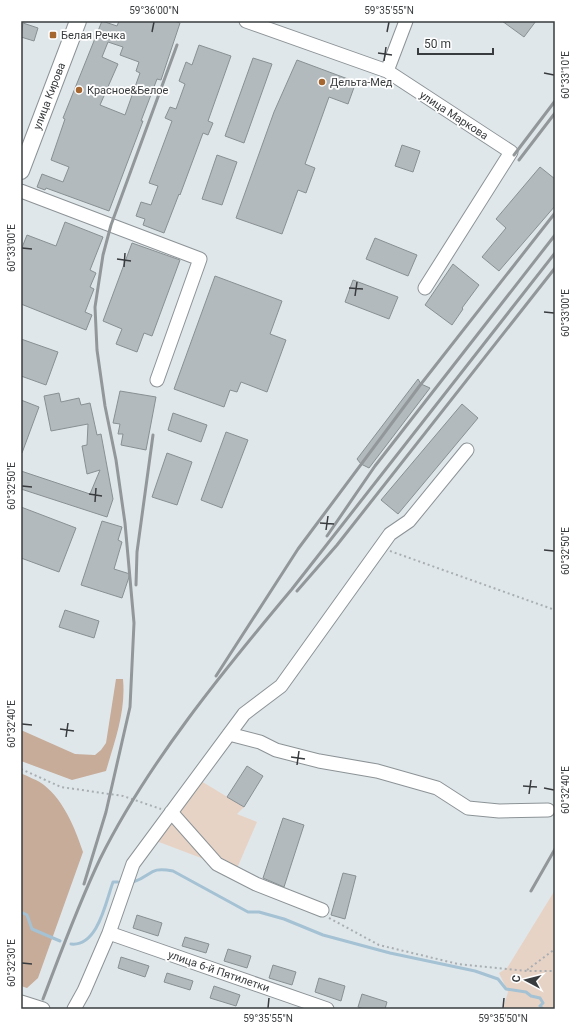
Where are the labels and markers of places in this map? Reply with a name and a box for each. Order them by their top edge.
place label: Белая Речка [61,29,126,42]
marker: Белая Речка [48,30,58,40]
place label: Дельта-Мед [330,76,393,89]
marker: Дельта-Мед [317,77,327,87]
place label: Красное&Белое [87,84,169,97]
marker: Красное&Белое [74,85,84,95]

